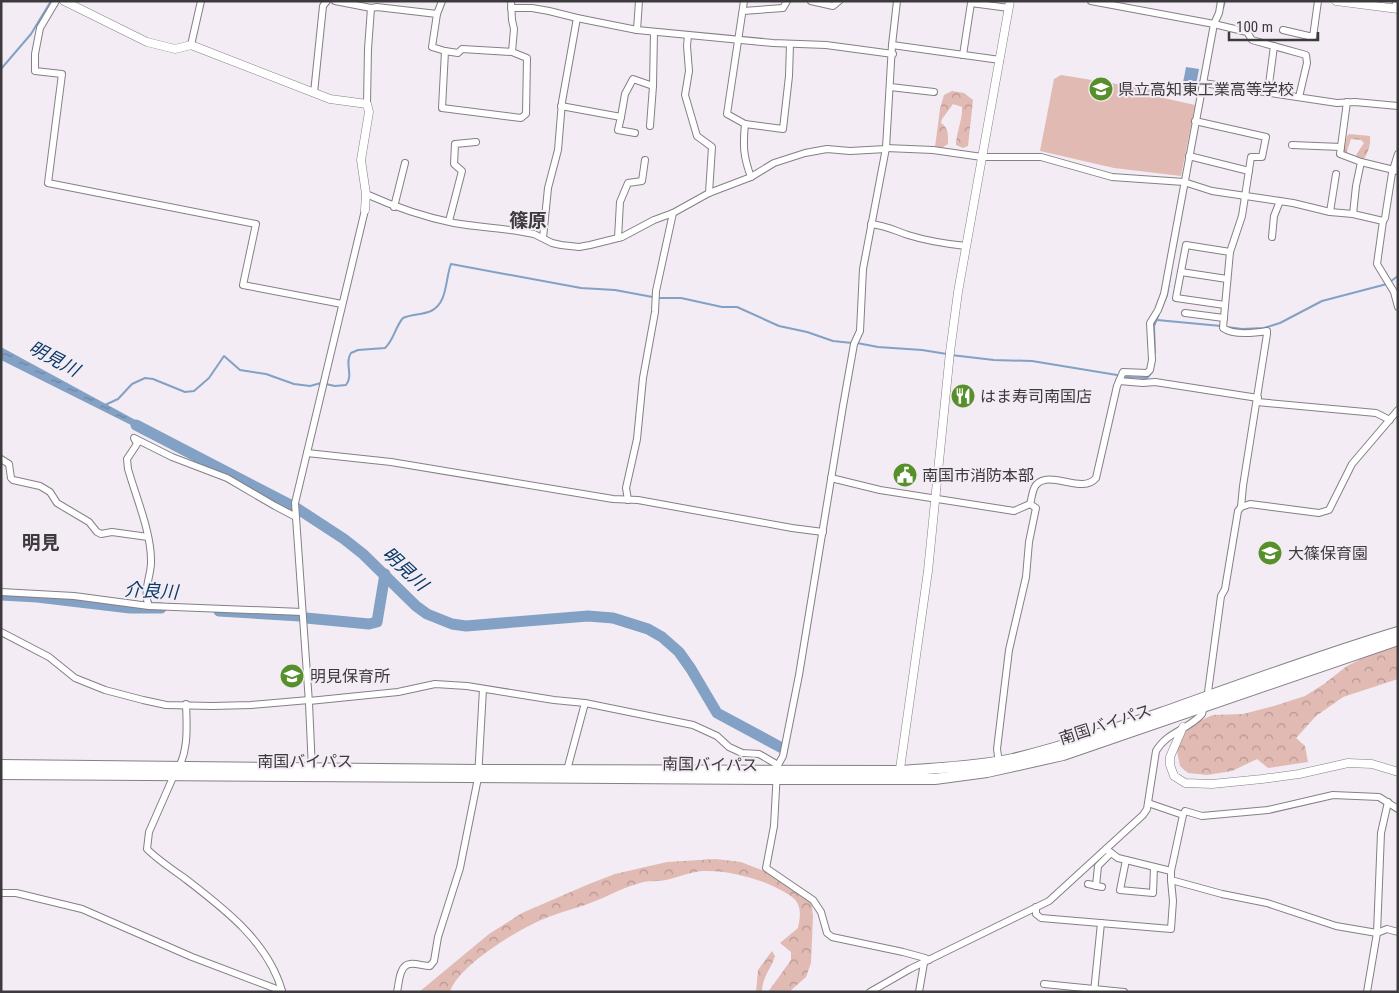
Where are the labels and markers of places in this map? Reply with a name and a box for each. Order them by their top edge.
school or university icon: 県立高知東工業高等学校 [1088,76,1114,102]
place label: 県立高知東工業高等学校 [1118,80,1294,99]
restaurant icon: はま寿司南国店 [950,383,976,409]
place label: はま寿司南国店 [980,387,1092,406]
public building icon: 南国市消防本部 [892,462,918,488]
place label: 南国市消防本部 [922,466,1034,485]
school or university icon: 大篠保育園 [1257,540,1283,566]
place label: 大篠保育園 [1288,544,1368,563]
school or university icon: 明見保育所 [279,663,305,689]
place label: 明見保育所 [310,667,390,686]

